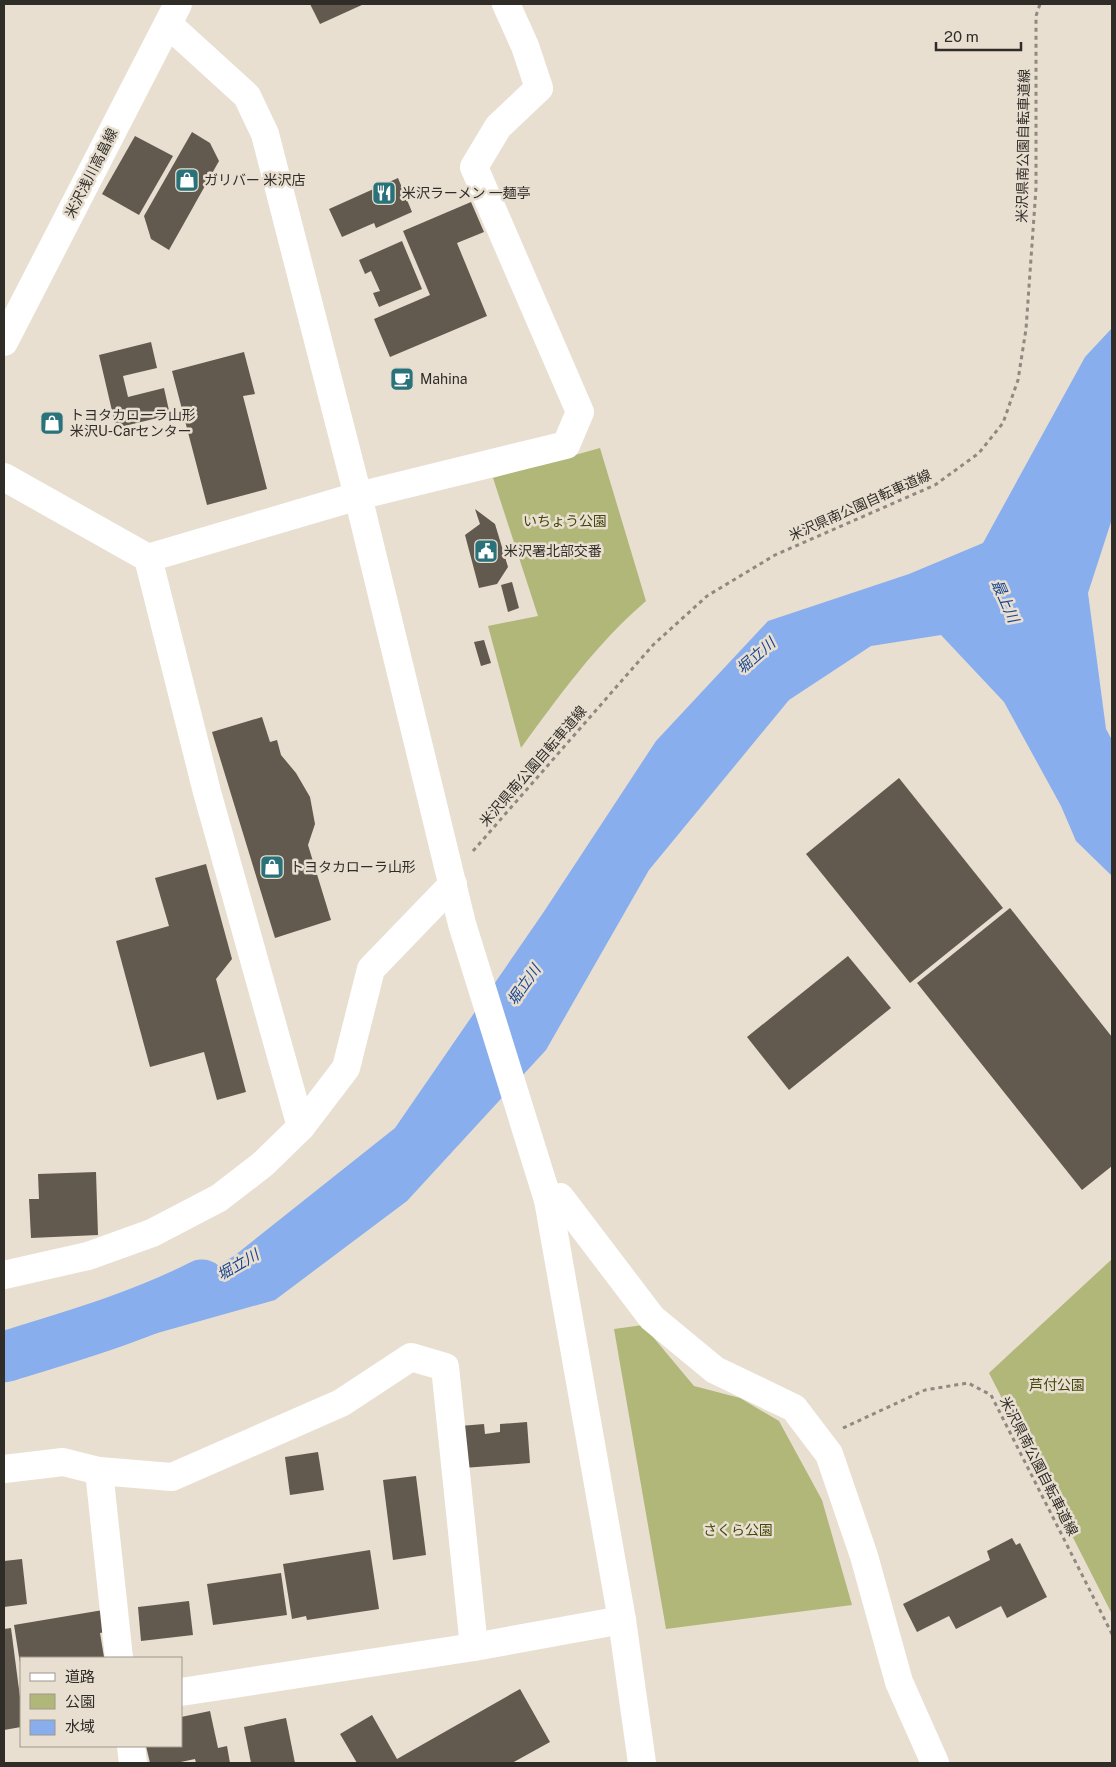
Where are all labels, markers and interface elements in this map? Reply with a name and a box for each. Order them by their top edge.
scale bar [936,20,1021,52]
text: 20 m [944,28,979,45]
street label: 米沢県南公園自転車道線 [1014,69,1032,223]
street label: 米沢浅川高畠線 [62,126,120,220]
shop icon: ガリバー 米沢店 [174,167,200,193]
place label: ガリバー 米沢店 [204,172,305,188]
restaurant icon: 米沢ラーメン 一麺亭 [371,180,397,206]
place label: 米沢ラーメン 一麺亭 [402,185,531,201]
cafe icon: Mahina [389,366,415,392]
place label: Mahina [420,371,468,387]
place label: トヨタカローラ山形 米沢U-Carセンター [70,407,196,439]
shop icon: トヨタカローラ山形 米沢U-Carセンター [39,410,65,436]
street label: 米沢県南公園自転車道線 [786,466,934,544]
park label: いちょう公園 [523,513,607,529]
public building icon: 米沢署北部交番 [473,538,499,564]
place label: 米沢署北部交番 [504,543,602,559]
water label: 最上川 [989,577,1023,627]
water label: 堀立川 [733,633,780,677]
street label: 米沢県南公園自転車道線 [476,703,590,829]
shop icon: トヨタカローラ山形 [259,854,285,880]
place label: トヨタカローラ山形 [290,859,416,875]
water label: 堀立川 [504,960,545,1008]
water label: 堀立川 [214,1245,263,1283]
park label: 芦付公園 [1029,1377,1085,1393]
street label: 米沢県南公園自転車道線 [997,1394,1081,1538]
park label: さくら公園 [703,1522,773,1538]
legend [20,1657,182,1747]
text: 道路 [65,1668,95,1685]
text: 公園 [65,1693,95,1710]
text: 水域 [65,1718,95,1735]

